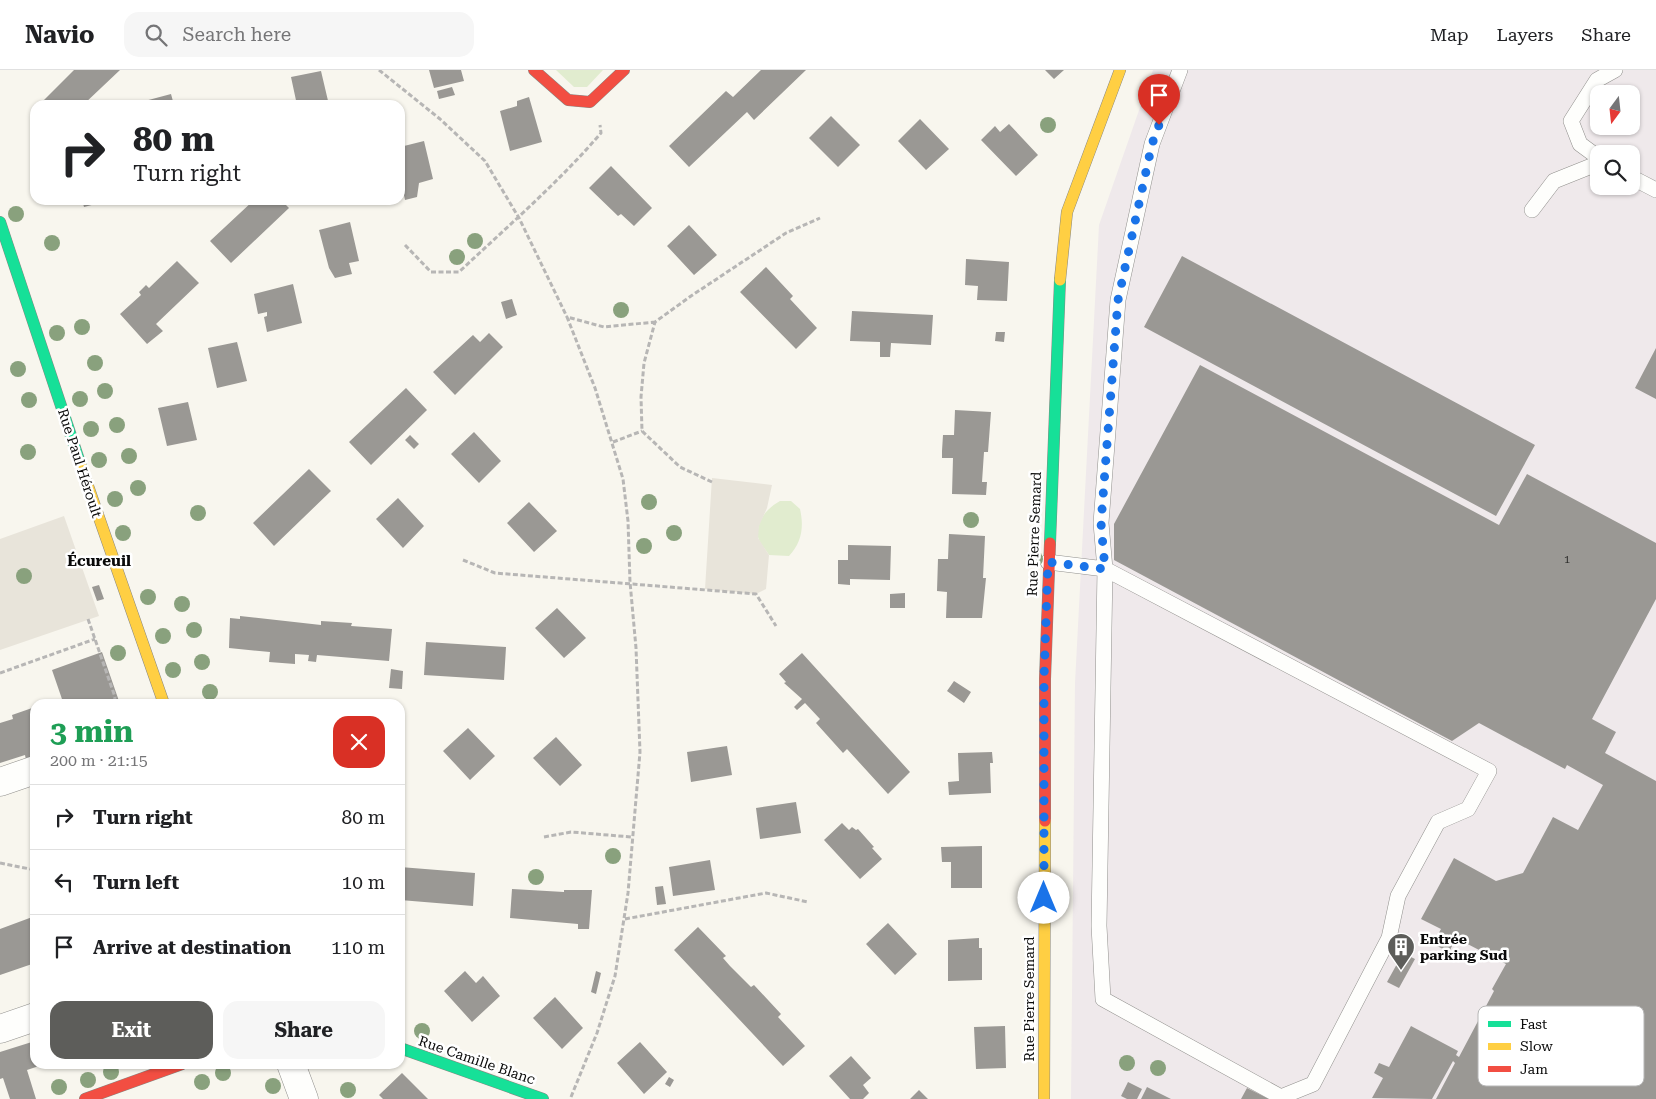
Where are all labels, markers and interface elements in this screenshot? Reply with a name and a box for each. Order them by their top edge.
search box [124,12,474,57]
text: Navio [25,21,94,49]
icon: search [142,21,170,49]
text: Search here [182,23,291,46]
text: Map [1430,24,1469,45]
text: Layers [1497,24,1553,45]
text: Share [1581,24,1631,45]
pin [1138,74,1180,125]
icon: arrive [1145,81,1173,109]
north arrow [1590,85,1640,135]
map controls [1590,85,1640,195]
text: 80 m [133,119,215,160]
icon: right [50,120,115,185]
button: search [1590,145,1640,195]
text: Turn right [133,161,241,186]
street label: Rue Paul Héroult [55,406,105,520]
street label: Rue Pierre Semard [1024,471,1044,597]
district label: Écureuil [67,551,131,570]
house number: 1 [1564,553,1570,566]
text: 3 min [50,714,133,749]
button: close [333,716,385,768]
text: 200 m · 21:15 [50,751,148,770]
icon: right [50,803,78,831]
text: Turn right [93,806,193,829]
text: 80 m [342,806,385,829]
icon: left [50,868,78,896]
text: Turn left [93,871,179,894]
text: 10 m [342,871,385,894]
position arrow [1017,871,1069,923]
place label: Entrée parking Sud [1420,931,1508,963]
building icon: Entrée parking Sud [1386,932,1416,971]
icon: arrive [50,933,78,961]
text: Arrive at destination [93,936,291,959]
text: 110 m [331,936,385,959]
street label: Rue Pierre Semard [1021,937,1037,1061]
button: Exit [50,1001,213,1059]
button: Share [223,1001,385,1059]
legend [1478,1006,1644,1086]
text: Fast [1520,1016,1547,1032]
street label: Rue Camille Blanc [417,1033,538,1088]
text: Slow [1520,1038,1553,1054]
text: Jam [1520,1061,1548,1077]

